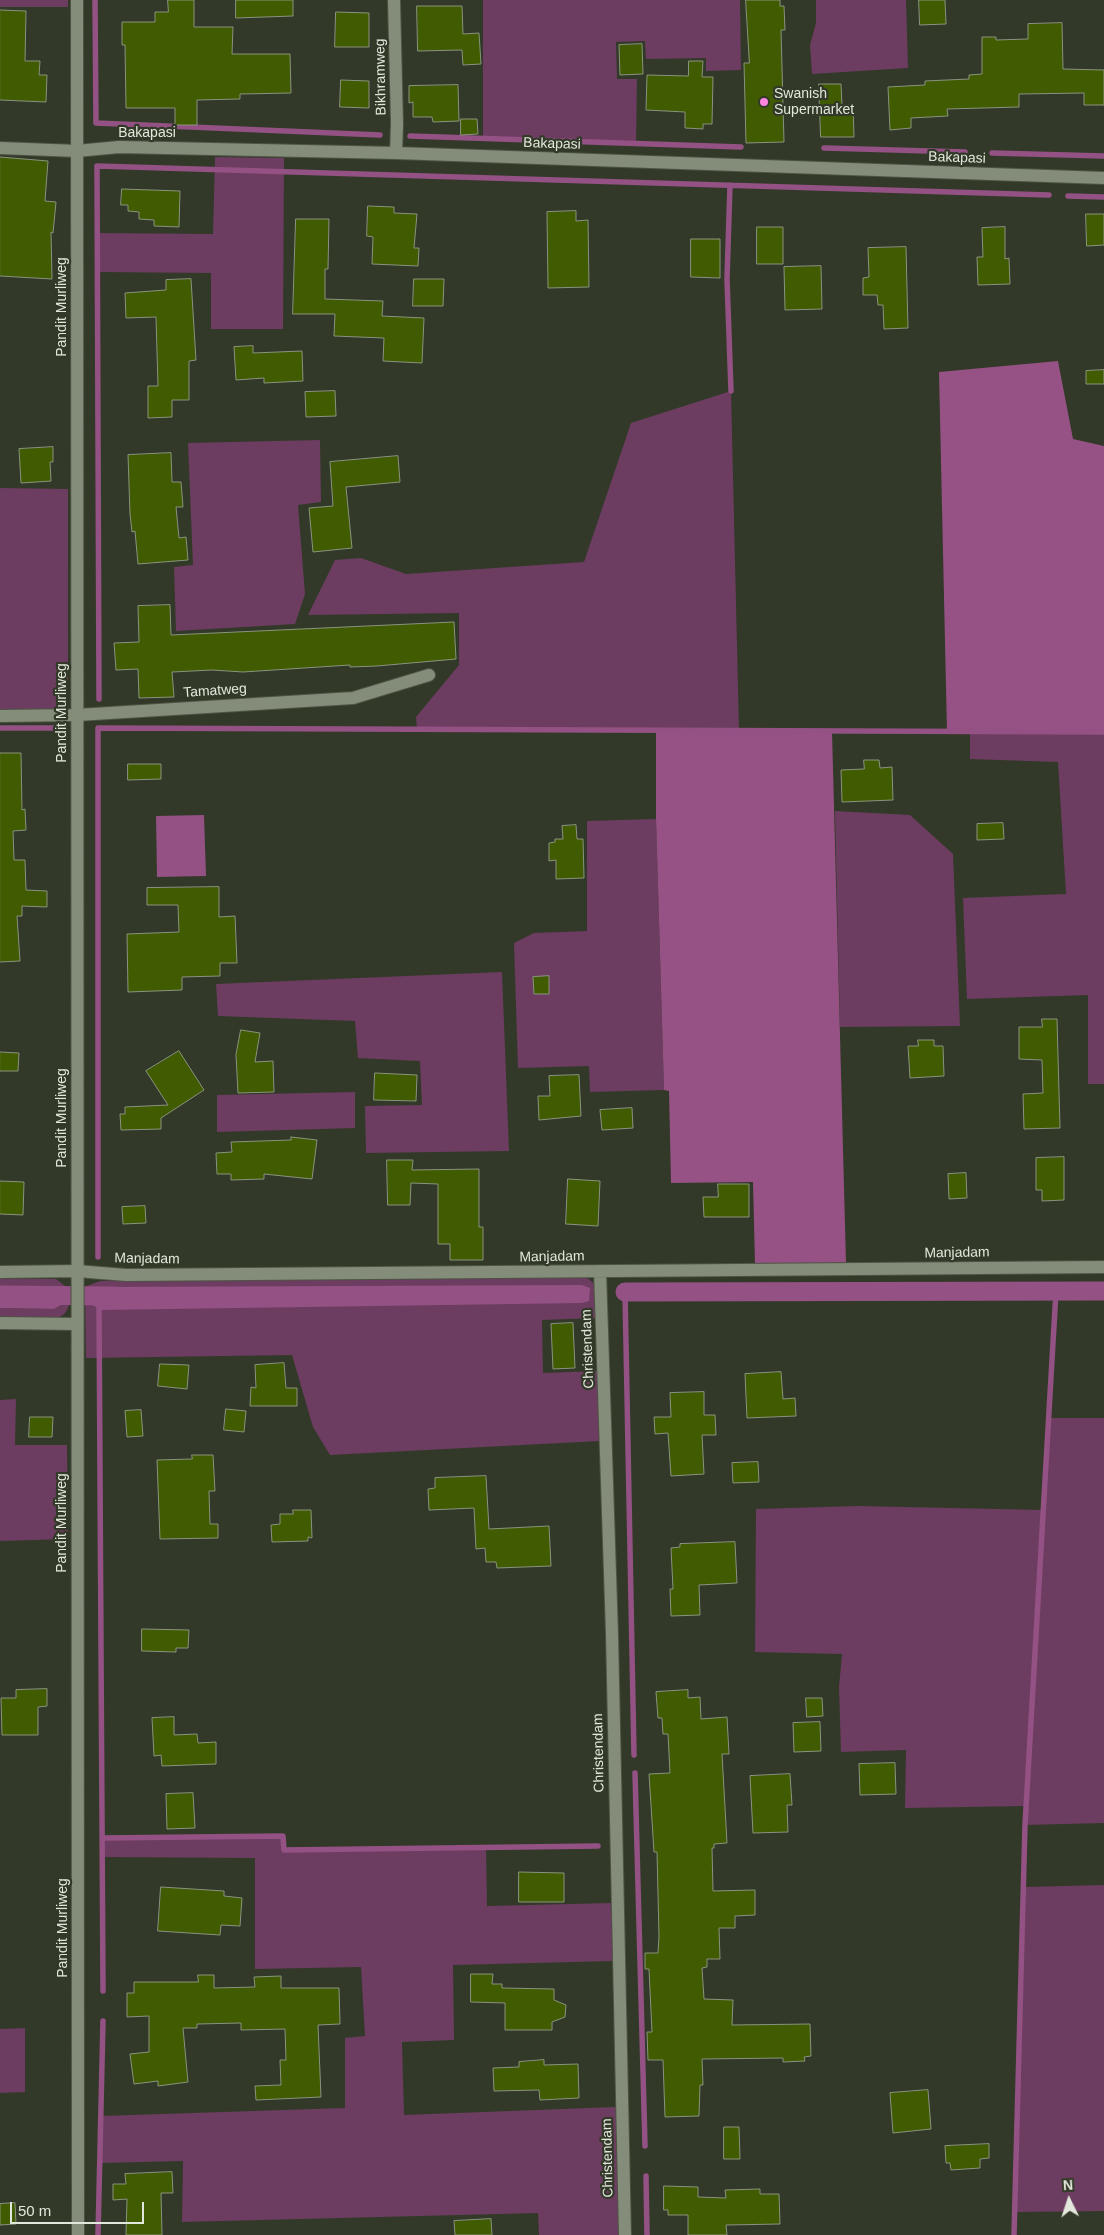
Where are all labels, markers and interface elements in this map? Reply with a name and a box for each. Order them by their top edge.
street label: Bikhramweg [372,38,390,116]
place label: Swanish Supermarket [774,86,854,118]
marker: Swanish Supermarket [758,96,770,108]
street label: Bakapasi [118,125,176,141]
street label: Bakapasi [523,135,581,153]
street label: Bakapasi [928,149,986,167]
street label: Pandit Murliweg [54,257,70,357]
street label: Pandit Murliweg [54,663,70,763]
street label: Tamatweg [183,680,247,702]
street label: Pandit Murliweg [54,1068,70,1168]
street label: Manjadam [924,1244,990,1262]
street label: Manjadam [519,1248,585,1266]
street label: Manjadam [114,1250,180,1268]
street label: Christendam [578,1309,598,1389]
street label: Pandit Murliweg [54,1473,70,1573]
street label: Christendam [590,1713,608,1793]
street label: Pandit Murliweg [55,1878,71,1978]
street label: Christendam [599,2118,617,2198]
north arrow [1044,2175,1094,2225]
text: N [1062,2177,1074,2193]
scale bar [12,2192,146,2224]
text: 50 m [18,2202,51,2219]

